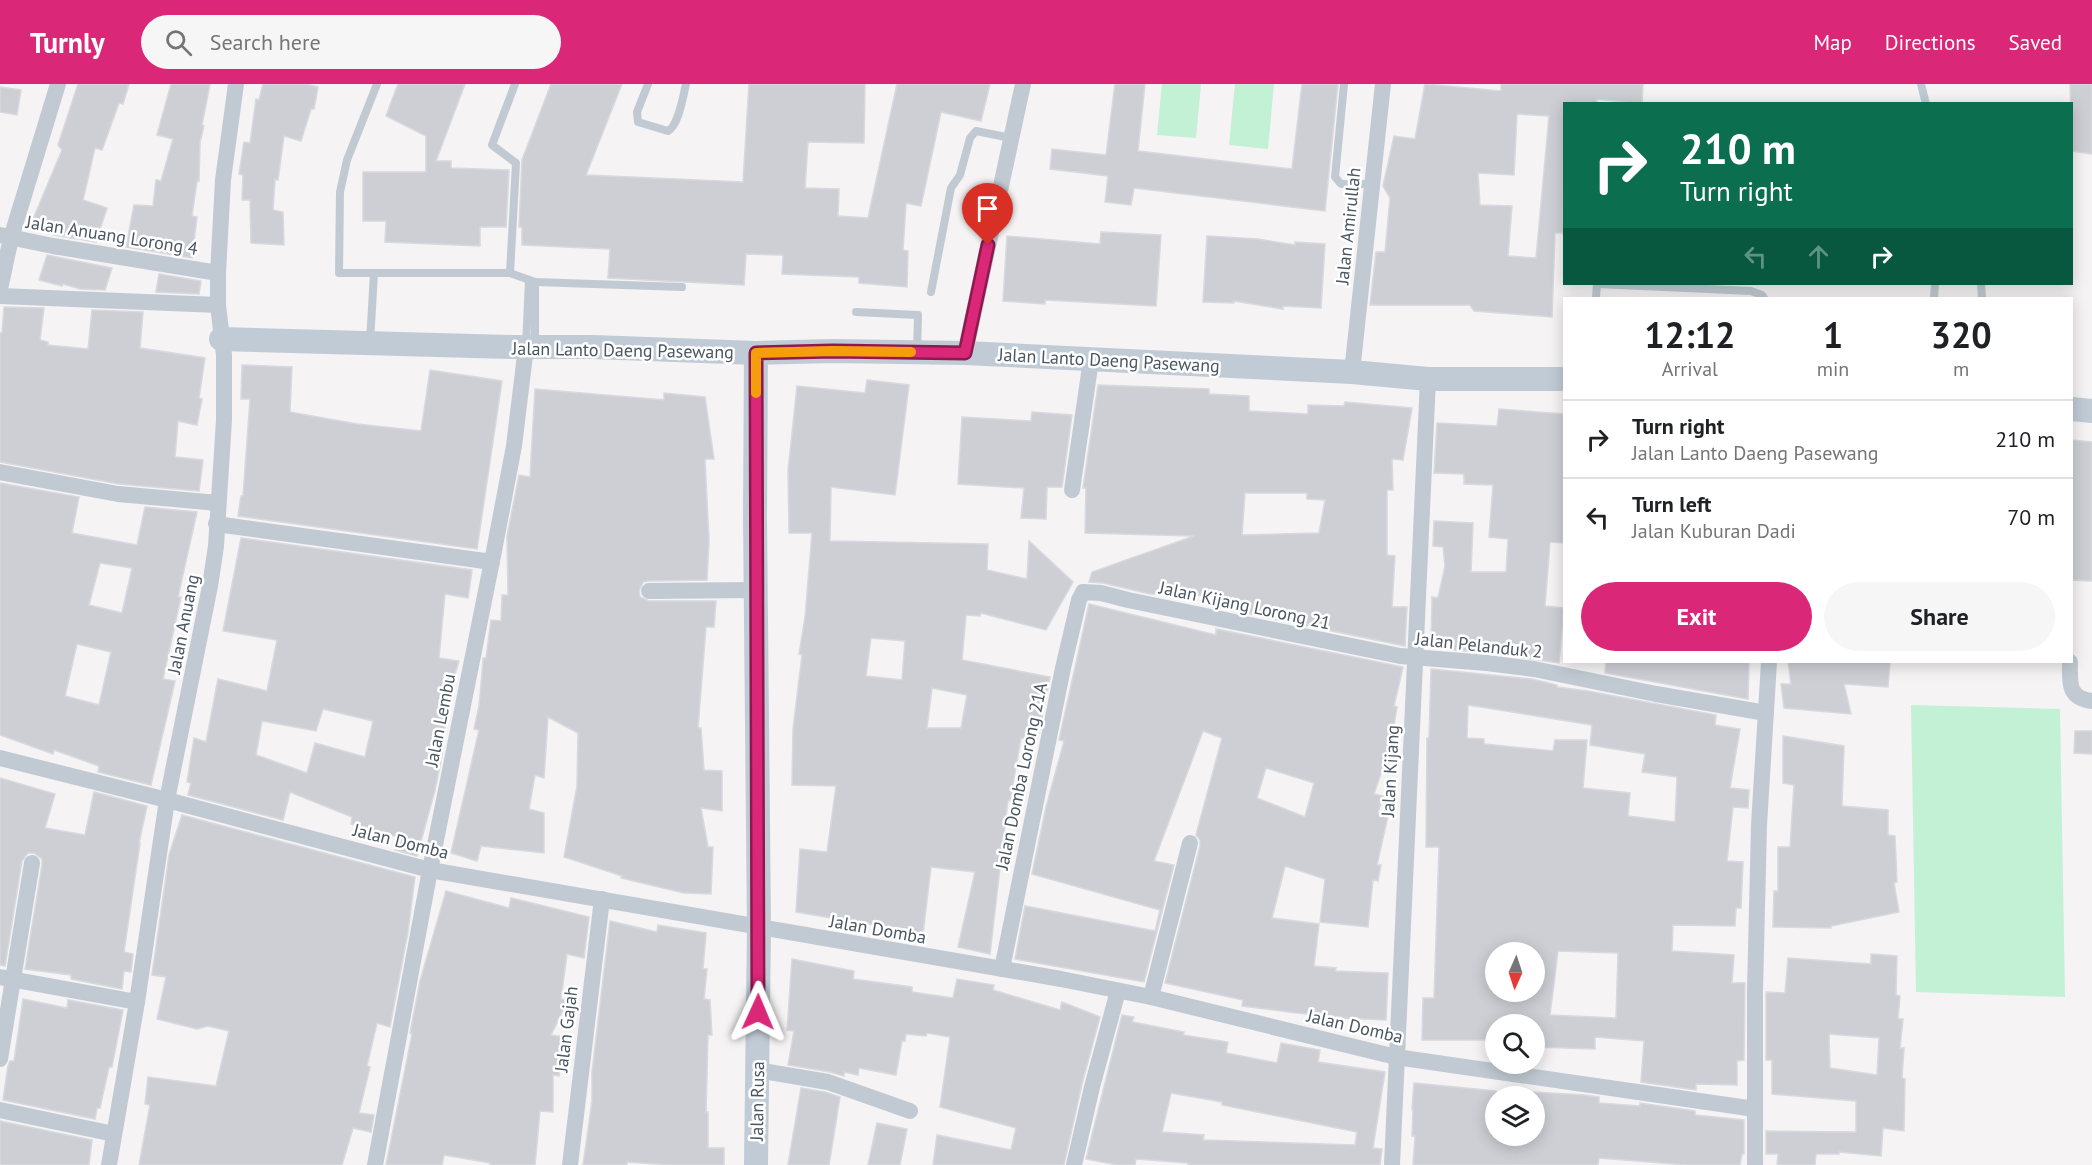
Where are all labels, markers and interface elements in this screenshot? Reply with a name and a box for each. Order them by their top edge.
search box [141,15,561,69]
text: Turnly [30,24,105,61]
icon: search [162,26,195,59]
text: Search here [210,28,321,56]
text: Map [1813,29,1852,56]
text: Directions [1885,29,1976,56]
text: Saved [2009,29,2062,56]
text: 210 m [1680,121,1796,176]
icon: right [1581,126,1659,204]
street label: Jalan Amirullah [1330,166,1366,287]
text: Turn right [1680,174,1793,208]
pin [962,183,1013,245]
icon: arrive [971,192,1004,225]
street label: Jalan Anuang Lorong 4 [24,210,200,260]
icon: left [1739,240,1772,273]
icon: ahead [1802,240,1835,273]
icon: right [1865,240,1898,273]
text: 12:12 [1644,311,1736,358]
text: 1 [1823,311,1843,358]
text: 320 [1931,311,1992,358]
street label: Jalan Lanto Daeng Pasewang [511,337,734,363]
street label: Jalan Lanto Daeng Pasewang [997,343,1220,377]
text: Arrival [1662,356,1718,382]
text: min [1817,356,1849,382]
text: m [1953,356,1969,382]
text: Turn right [1632,412,1724,440]
icon: right [1581,423,1614,456]
text: 210 m [1995,425,2055,453]
text: Jalan Lanto Daeng Pasewang [1632,440,1878,466]
text: Turn left [1632,490,1712,518]
icon: left [1581,501,1614,534]
text: 70 m [2007,503,2055,531]
text: Jalan Kuburan Dadi [1632,518,1796,544]
street label: Jalan Anuang [162,572,204,677]
street label: Jalan Kijang Lorong 21 [1156,575,1333,634]
button: Exit [1581,582,1812,651]
button: Share [1824,582,2055,651]
street label: Jalan Pelanduk 2 [1413,627,1544,663]
street label: Jalan Lembu [420,671,460,770]
street label: Jalan Domba Lorong 21A [990,680,1052,873]
street label: Jalan Kijang [1376,724,1404,819]
street label: Jalan Domba [350,818,451,864]
street label: Jalan Domba [827,909,928,949]
north arrow [1485,942,1545,1002]
map controls [1485,942,1545,1146]
position arrow [726,980,790,1044]
street label: Jalan Gajah [549,985,583,1074]
street label: Jalan Domba [1304,1004,1405,1048]
button: search [1485,1014,1545,1074]
street label: Jalan Rusa [745,1061,769,1142]
button: layers [1485,1086,1545,1146]

